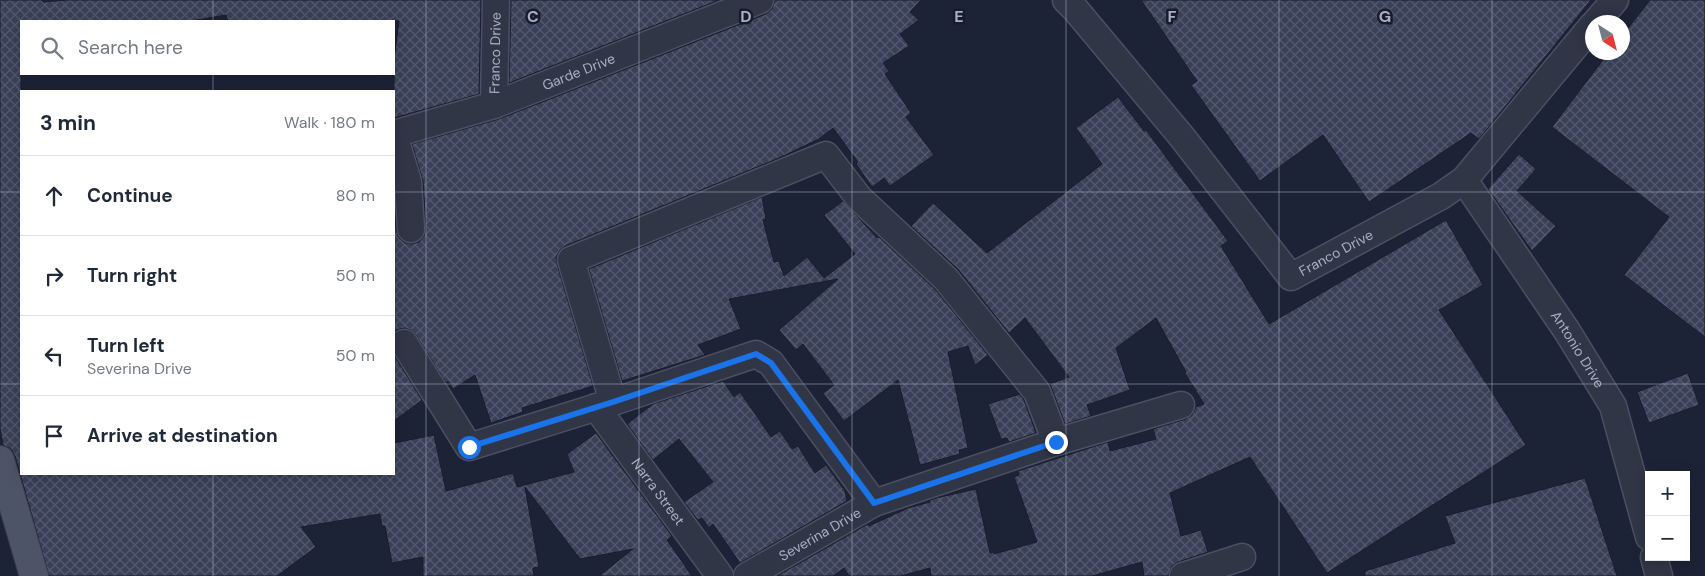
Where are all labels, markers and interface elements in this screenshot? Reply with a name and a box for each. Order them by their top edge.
text: C [527,6,539,27]
text: D [740,6,752,27]
text: E [954,6,964,27]
text: F [1168,6,1177,27]
text: G [1379,6,1391,27]
street label: Franco Drive [485,12,505,94]
north arrow [1585,15,1630,60]
search box [20,20,395,75]
icon: search [38,34,66,62]
text: Search here [78,35,183,60]
street label: Garde Drive [539,49,618,94]
text: 3 min [40,109,96,137]
text: Walk · 180 m [284,112,375,133]
icon: ahead [40,182,68,210]
text: Continue [87,183,173,208]
text: 80 m [336,185,375,206]
street label: Franco Drive [1296,225,1376,280]
icon: right [40,262,68,290]
text: Turn right [87,263,177,288]
text: 50 m [336,265,375,286]
street label: Antonio Drive [1547,307,1609,391]
text: Turn left [87,333,165,358]
icon: left [40,342,68,370]
text: 50 m [336,345,375,366]
text: Severina Drive [87,358,192,379]
icon: arrive [40,422,68,450]
text: Arrive at destination [87,423,278,448]
route end [1045,431,1068,454]
route start [458,436,481,459]
street label: Narra Street [628,455,689,529]
map controls [1645,471,1690,561]
button: + [1645,471,1690,516]
street label: Severina Drive [775,503,864,565]
button: − [1645,516,1690,561]

